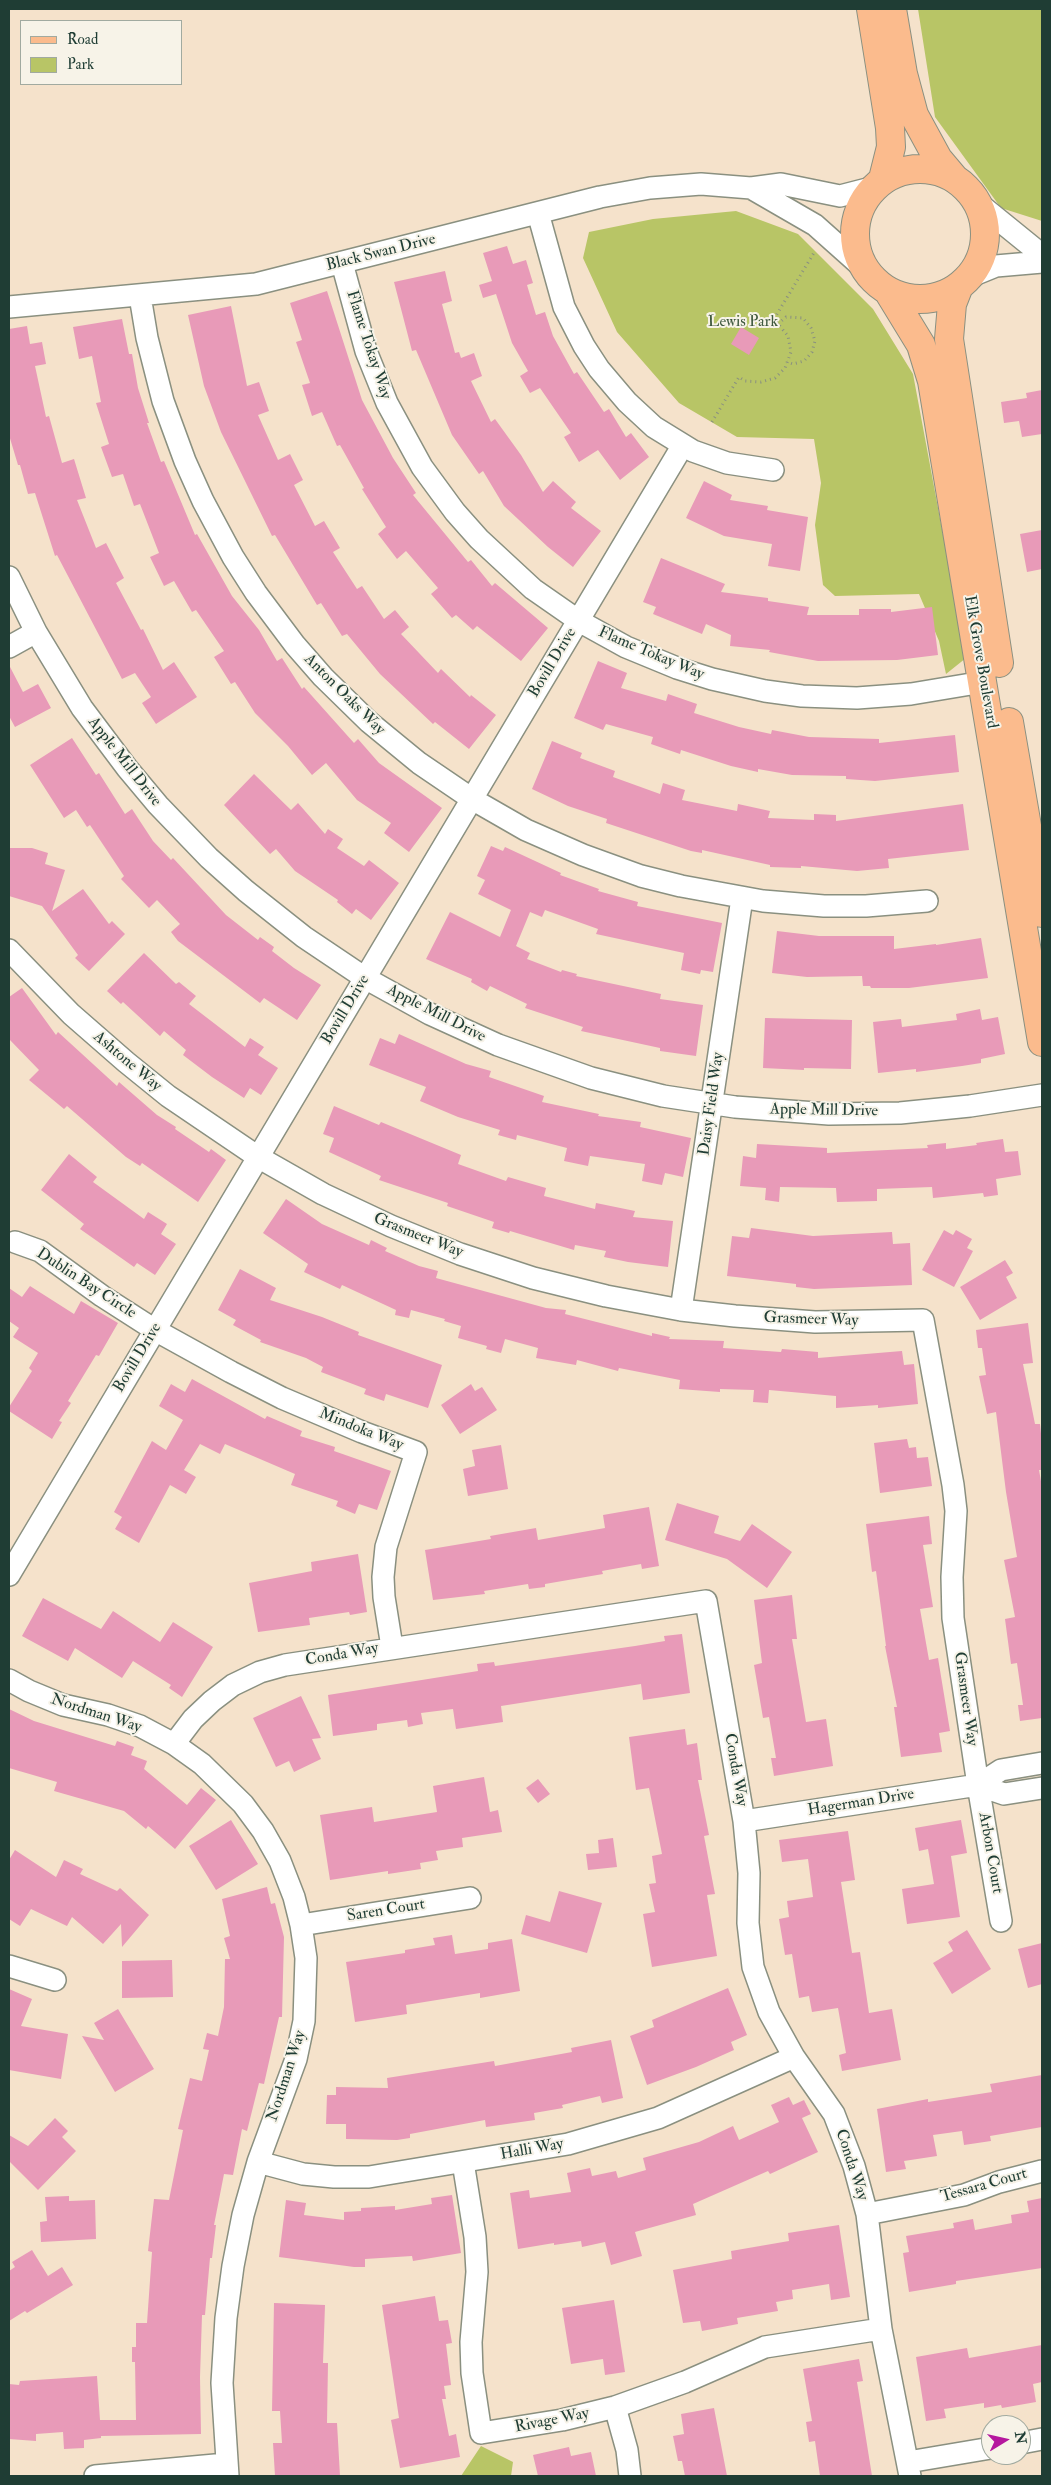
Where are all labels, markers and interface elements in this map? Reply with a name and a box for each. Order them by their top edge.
legend [20,20,182,85]
text: Road [67,30,98,49]
text: Park [67,55,94,74]
street label: Black Swan Drive [324,230,438,276]
street label: Flame Tokay Way [341,288,395,402]
park label: Lewis Park [708,313,778,333]
street label: Elk Grove Boulevard [959,594,1001,730]
street label: Flame Tokay Way [595,623,707,685]
street label: Bovill Drive [525,625,581,701]
street label: Anton Oaks Way [299,650,389,740]
street label: Apple Mill Drive [83,713,165,811]
street label: Bovill Drive [318,972,374,1048]
street label: Apple Mill Drive [383,981,489,1047]
street label: Ashtone Way [89,1028,165,1096]
street label: Daisy Field Way [695,1051,729,1157]
street label: Apple Mill Drive [770,1100,878,1122]
street label: Grasmeer Way [370,1209,466,1263]
street label: Dublin Bay Circle [32,1245,140,1323]
street label: Grasmeer Way [763,1309,859,1331]
street label: Bovill Drive [110,1320,166,1396]
street label: Mindoka Way [316,1404,406,1456]
street label: Conda Way [304,1639,380,1671]
street label: Grasmeer Way [949,1651,981,1747]
street label: Nordman Way [48,1690,144,1738]
street label: Conda Way [719,1732,751,1808]
street label: Hagerman Drive [806,1785,916,1821]
street label: Arbon Court [973,1811,1007,1895]
street label: Saren Court [346,1895,426,1927]
street label: Nordman Way [263,2028,311,2124]
street label: Conda Way [830,2127,872,2203]
street label: Halli Way [499,2135,565,2165]
street label: Tessara Court [939,2165,1029,2207]
street label: Rivage Way [513,2404,591,2438]
north arrow [981,2415,1031,2465]
text: N [1011,2430,1030,2445]

